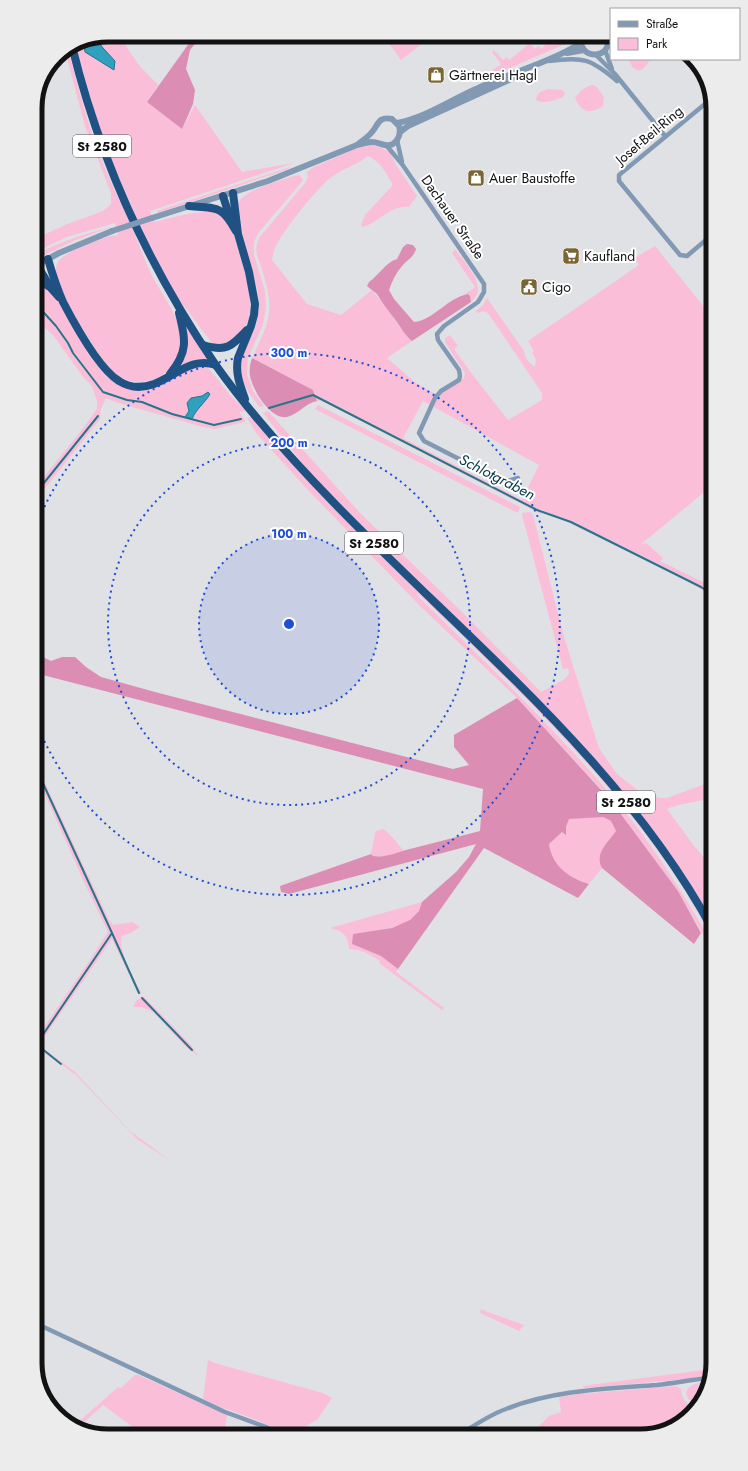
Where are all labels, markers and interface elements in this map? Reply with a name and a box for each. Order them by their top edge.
legend [610,8,740,60]
text: Straße [646,15,678,33]
text: Park [646,35,668,53]
shop icon: Gärtnerei Hagl [426,65,446,85]
place label: Gärtnerei Hagl [449,65,537,85]
street label: Josef-Beil-Ring [609,101,687,170]
road number: St 2580 [73,135,131,157]
shop icon: Auer Baustoffe [466,168,486,188]
place label: Auer Baustoffe [489,168,575,188]
street label: Dachauer Straße [417,171,489,263]
supermarket icon: Kaufland [561,246,581,266]
place label: Kaufland [584,246,635,266]
public building icon: Cigo [519,277,539,297]
place label: Cigo [542,277,571,297]
text: 300 m [271,344,308,362]
text: 200 m [270,434,308,452]
water label: Schlotgraben [455,448,539,506]
text: 100 m [271,525,307,543]
road number: St 2580 [345,532,403,554]
centre of rings [282,617,296,631]
road number: St 2580 [597,791,655,813]

